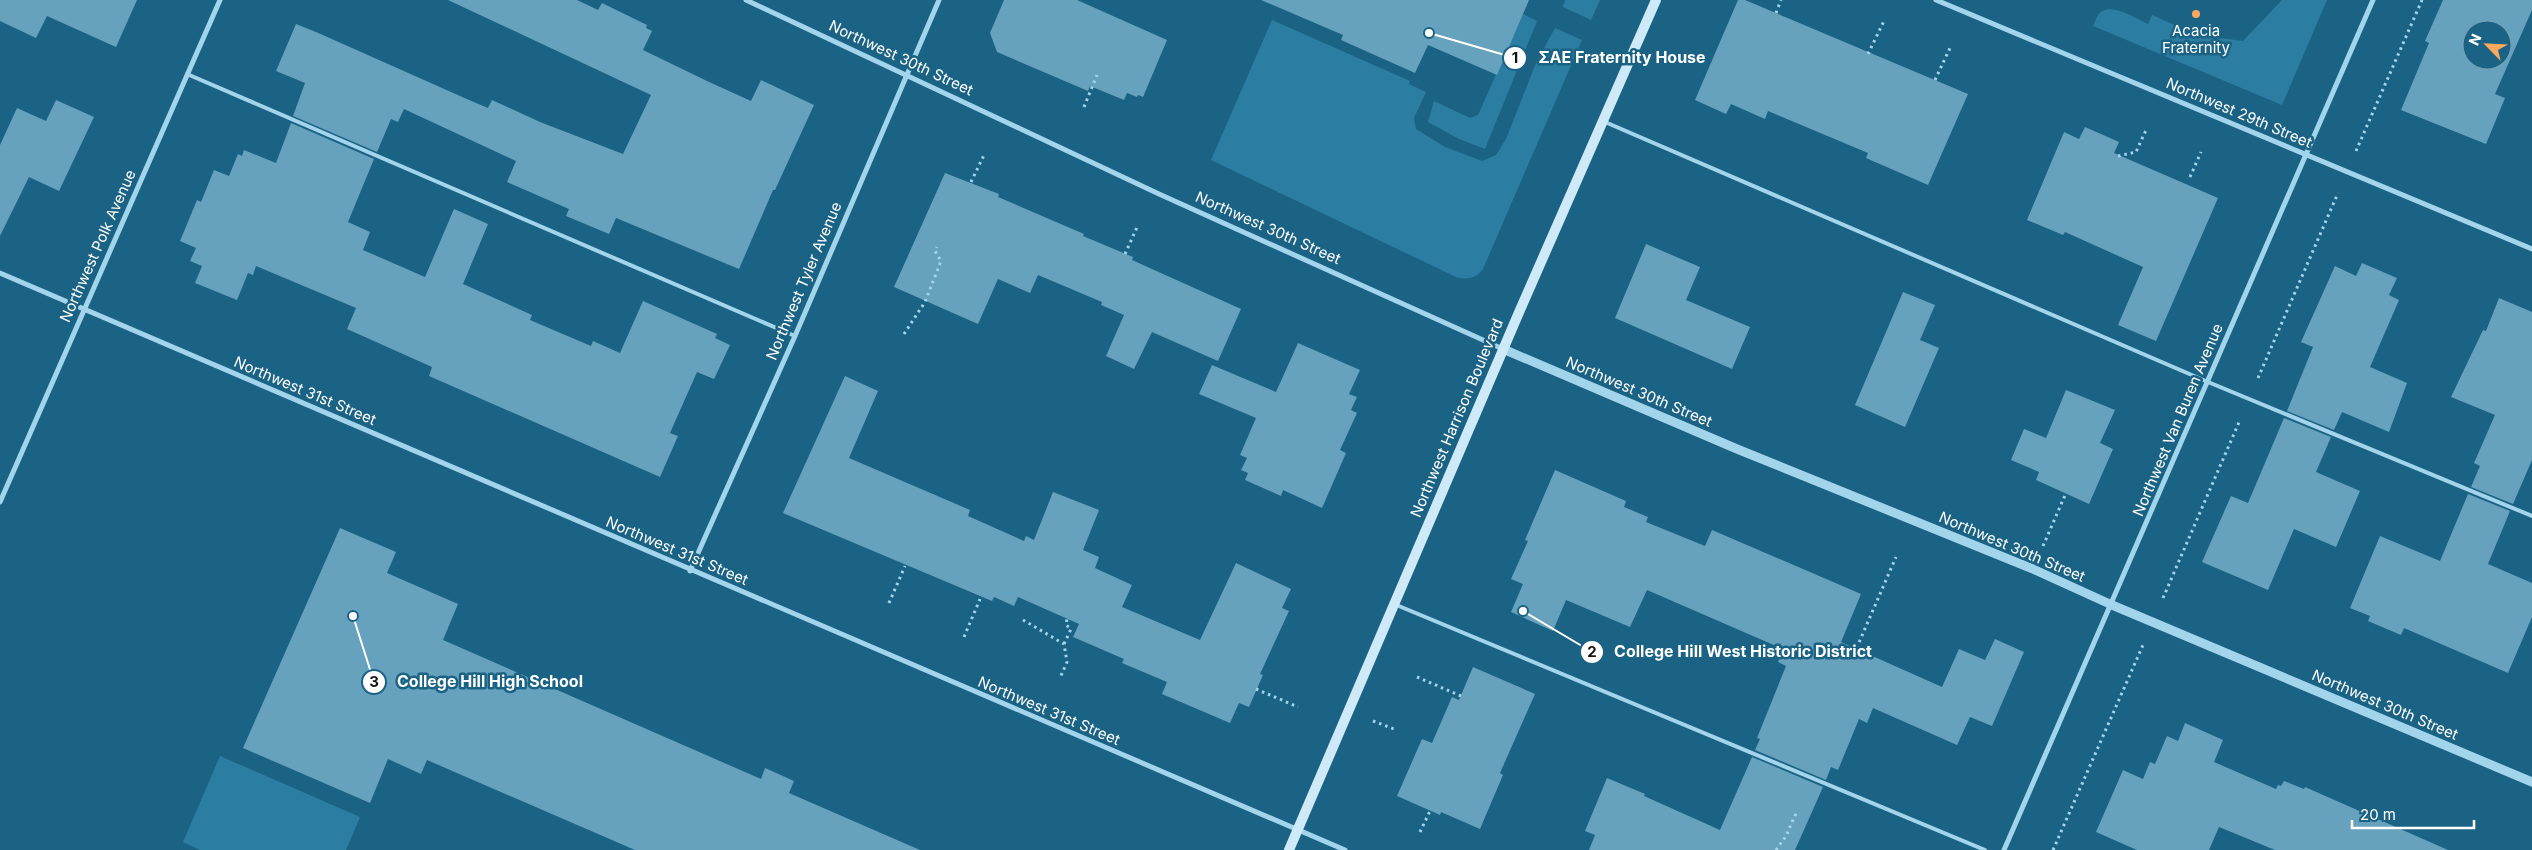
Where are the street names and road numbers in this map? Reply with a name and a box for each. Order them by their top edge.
street label: Northwest 30th Street [826,16,976,99]
street label: Northwest 29th Street [2163,73,2315,152]
street label: Northwest Polk Avenue [55,167,140,325]
street label: Northwest 30th Street [1193,187,1344,268]
street label: Northwest Tyler Avenue [762,199,845,363]
street label: Northwest Harrison Boulevard [1406,316,1507,520]
street label: Northwest Van Buren Avenue [2128,321,2227,519]
street label: Northwest 31st Street [231,352,379,429]
street label: Northwest 30th Street [1563,352,1715,431]
street label: Northwest 30th Street [1936,507,2088,586]
street label: Northwest 31st Street [603,512,751,589]
street label: Northwest 30th Street [2309,665,2461,744]
street label: Northwest 31st Street [975,672,1123,749]

